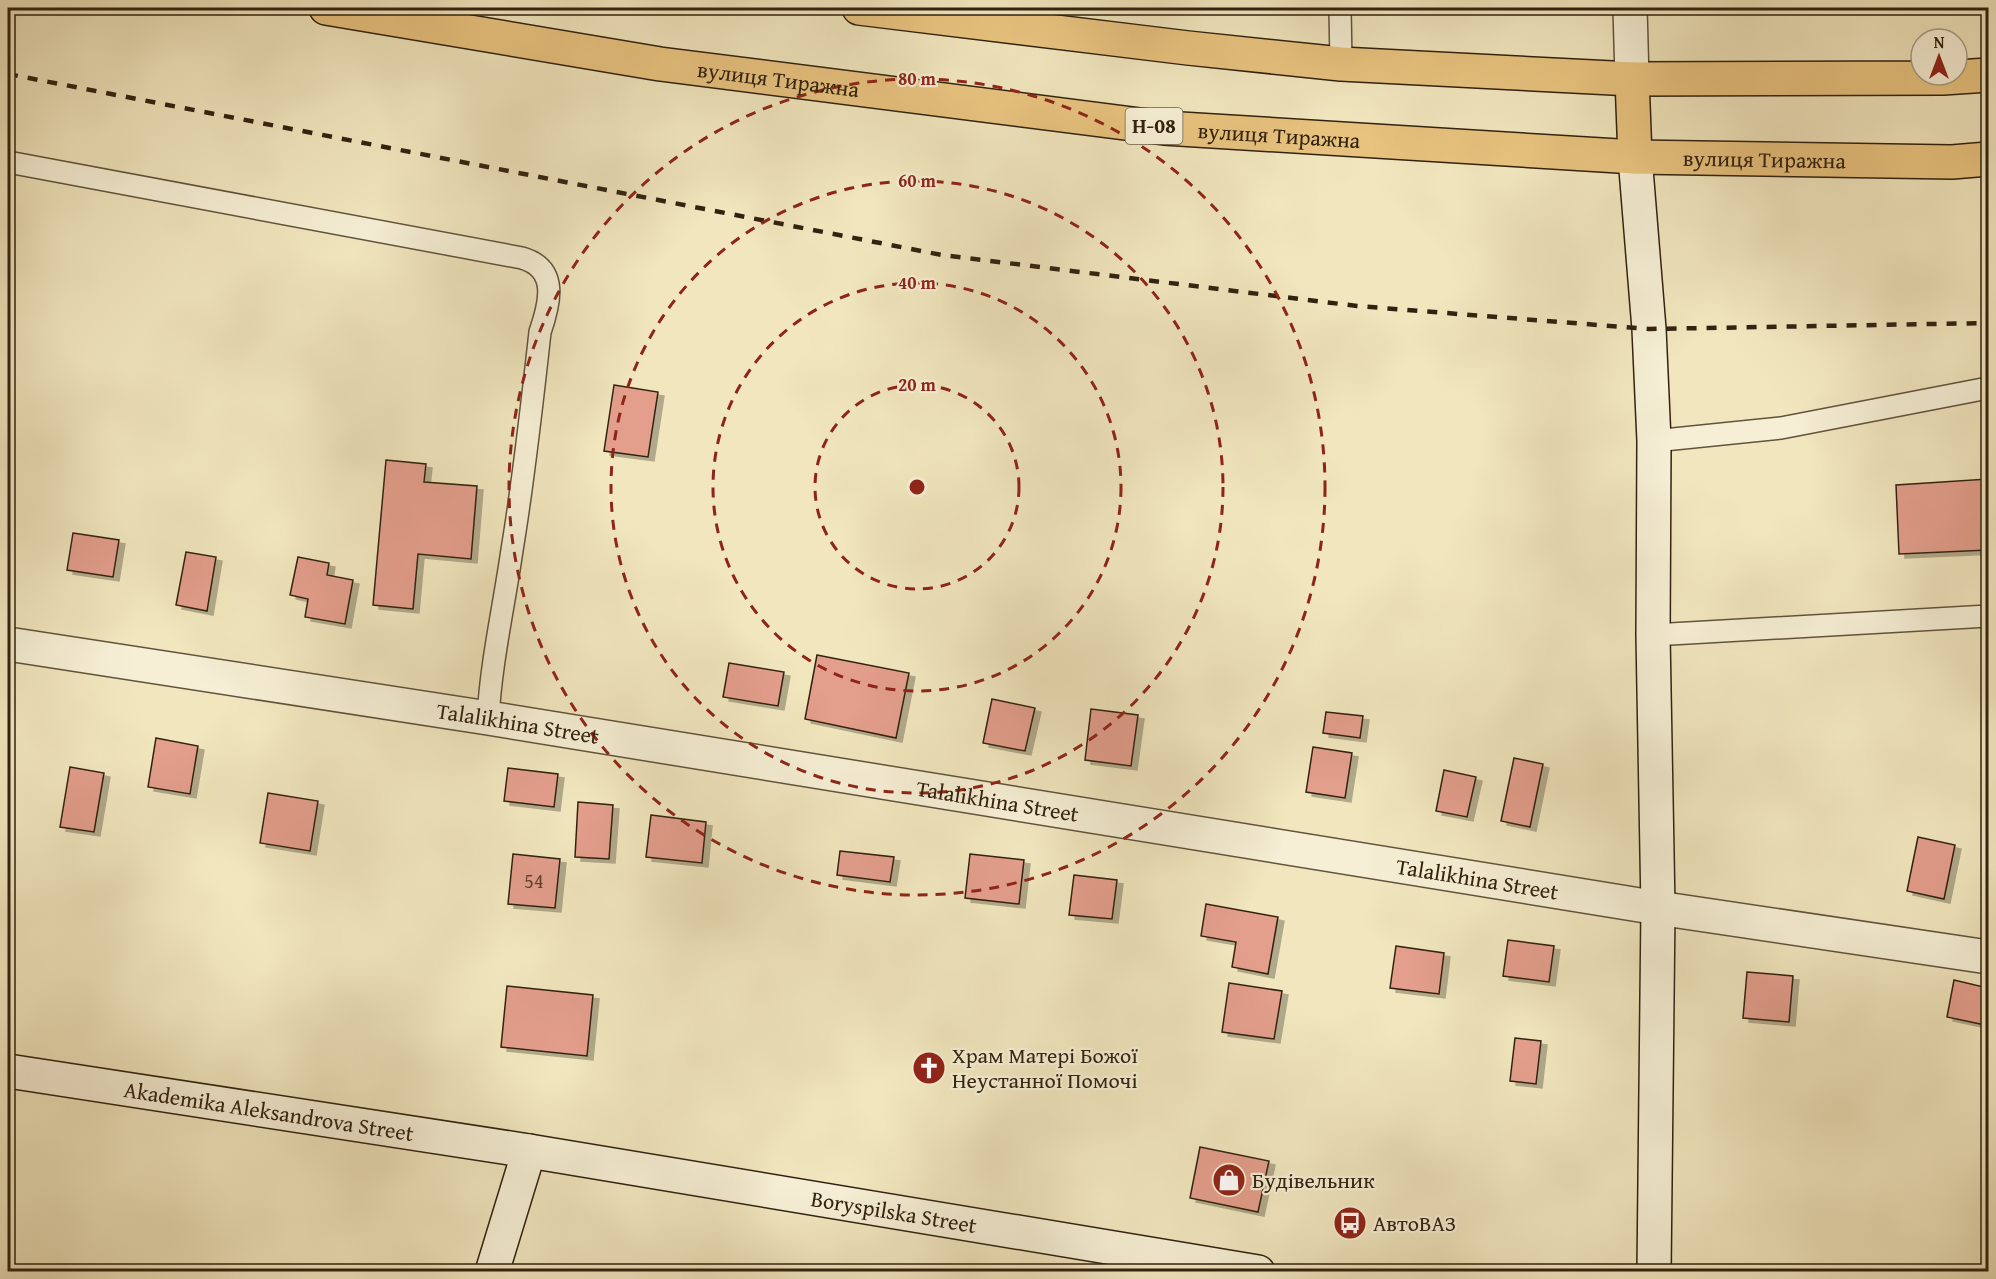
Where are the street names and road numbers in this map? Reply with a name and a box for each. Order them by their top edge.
street label: вулиця Тиражна [696,53,862,105]
road number: Н-08 [1126,108,1182,144]
street label: вулиця Тиражна [1197,114,1362,156]
street label: вулиця Тиражна [1683,142,1847,176]
street label: Talalikhina Street [435,694,602,752]
street label: Talalikhina Street [914,772,1081,830]
street label: Talalikhina Street [1394,850,1561,908]
street label: Akademika Aleksandrova Street [122,1073,416,1149]
street label: Boryspilska Street [809,1182,979,1241]

